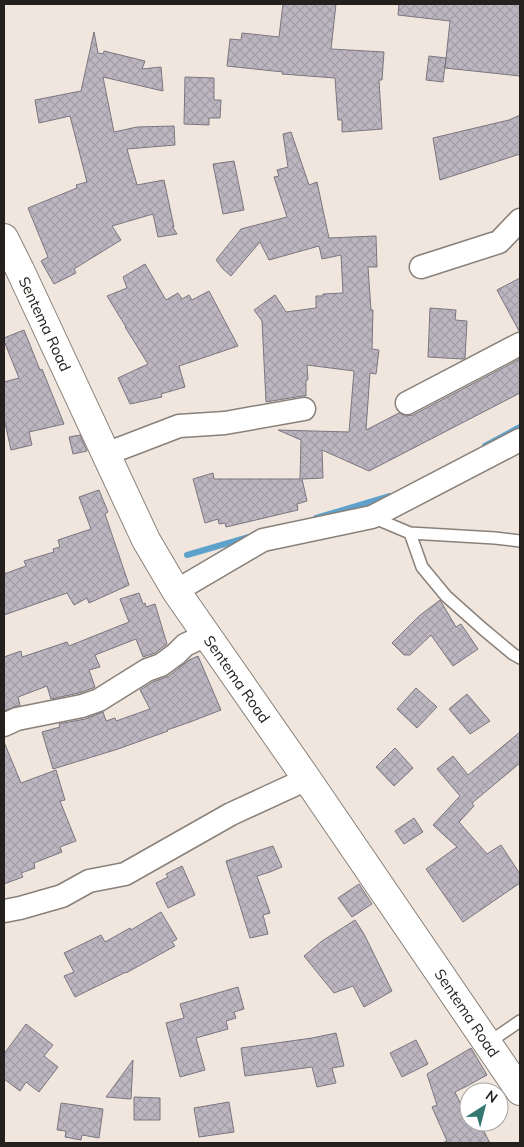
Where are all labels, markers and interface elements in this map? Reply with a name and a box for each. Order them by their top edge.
street label: Sentema Road [15,274,75,374]
street label: Sentema Road [200,632,274,726]
street label: Sentema Road [430,965,504,1061]
north arrow [459,1082,509,1132]
text: N [482,1086,501,1107]

